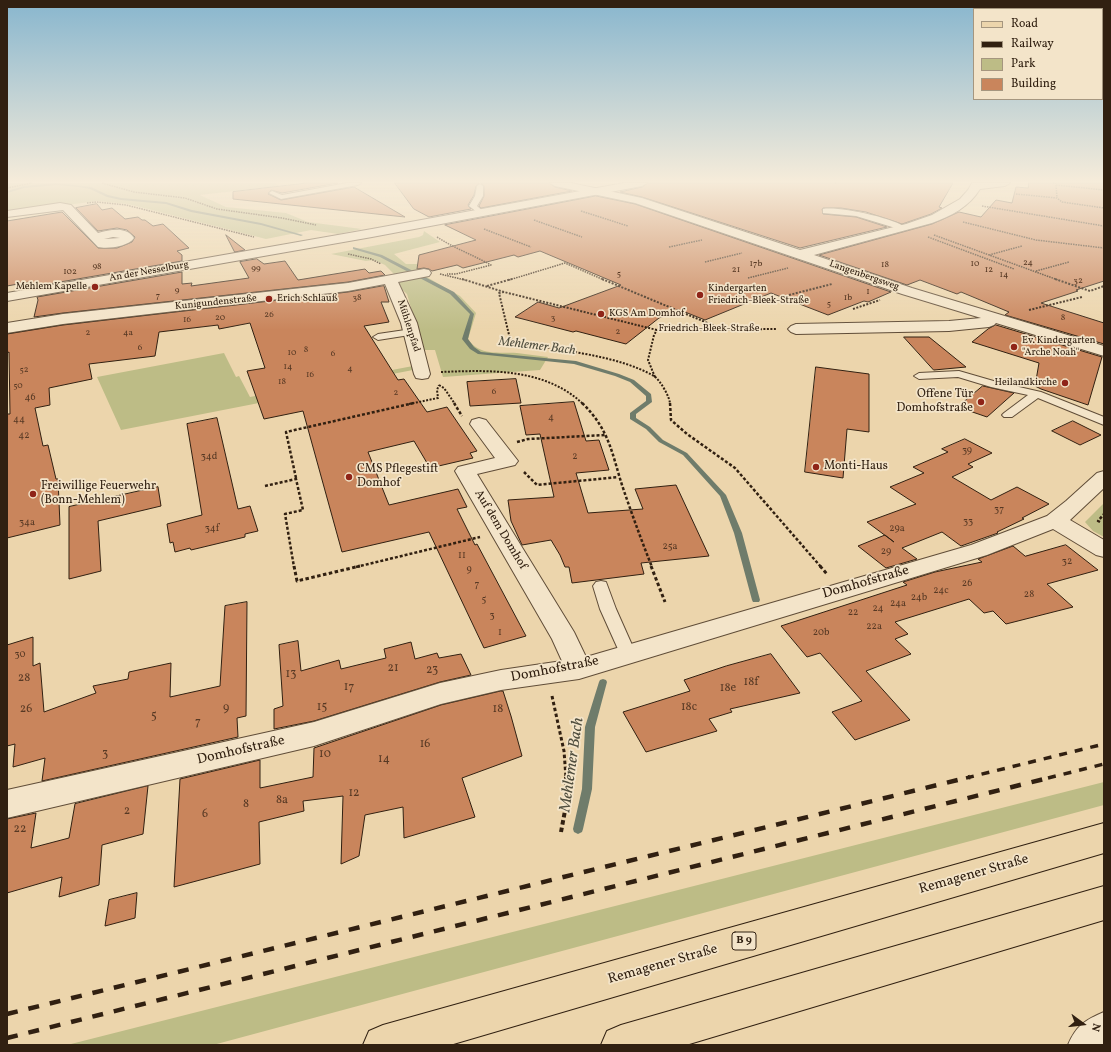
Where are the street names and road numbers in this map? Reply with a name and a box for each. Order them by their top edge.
street label: Langenbergsweg [827,258,901,294]
street label: An der Nesselburg [108,259,190,285]
street label: Kunigundenstraße [175,293,257,313]
street label: Mühlenpfad [394,298,422,354]
street label: Friedrich-Bleek-Straße [658,323,760,335]
street label: Auf dem Domhof [471,488,529,572]
street label: Domhofstraße [821,563,911,603]
street label: Domhofstraße [510,653,600,687]
street label: Domhofstraße [196,733,286,769]
street label: Remagener Straße [917,851,1031,899]
road number: B 9 [732,932,756,950]
street label: Remagener Straße [606,941,720,989]

